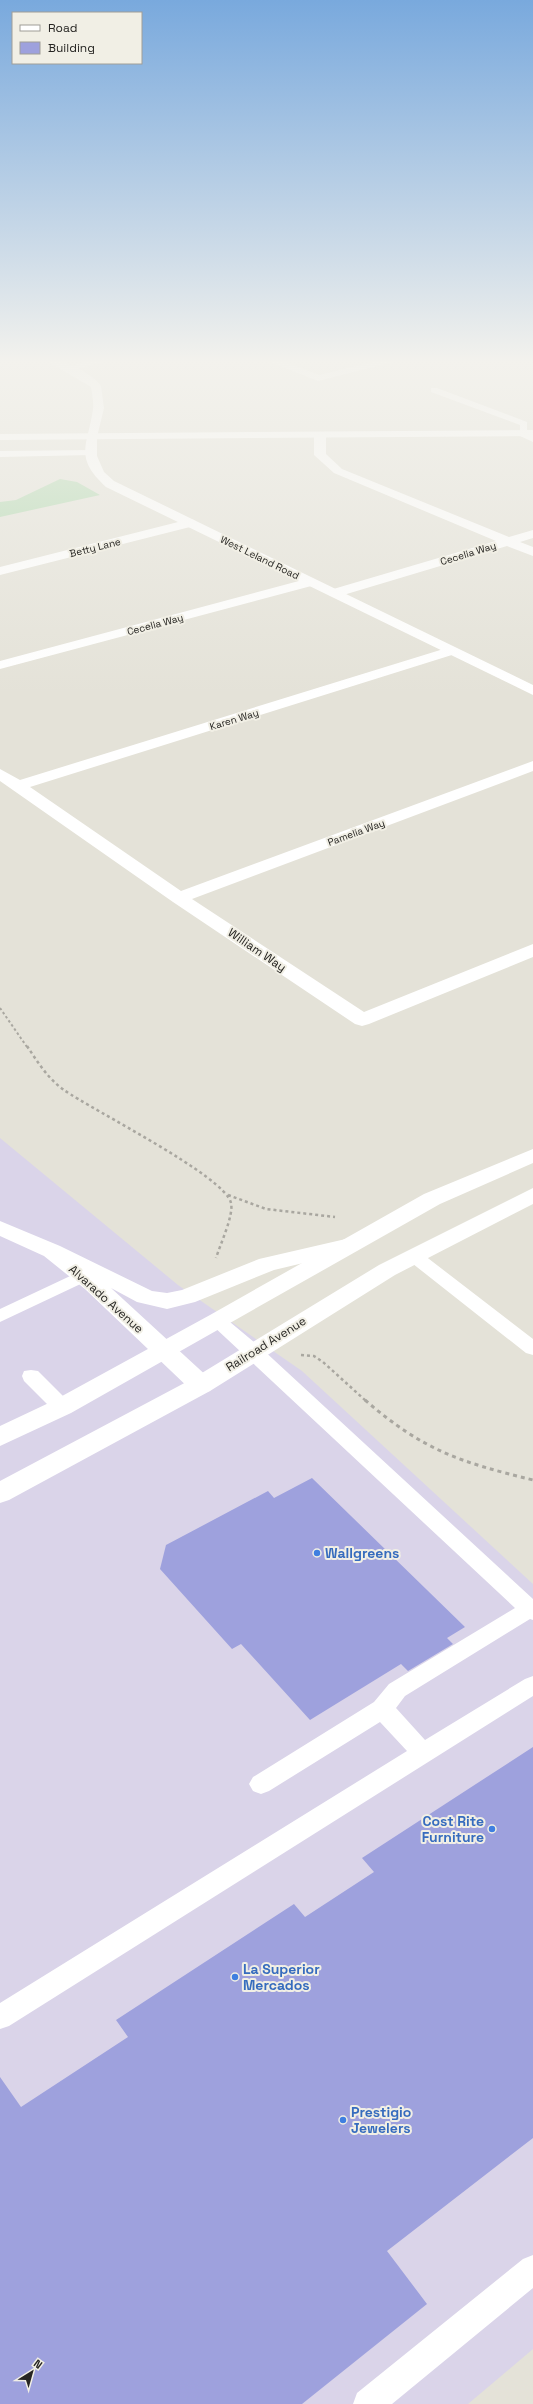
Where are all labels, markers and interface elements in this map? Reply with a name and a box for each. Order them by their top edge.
legend [12,12,142,64]
text: Road [48,20,77,36]
text: Building [48,40,95,56]
street label: West Leland Road [218,533,301,582]
street label: Betty Lane [68,535,122,560]
street label: Cecelia Way [439,539,498,568]
street label: Cecelia Way [126,611,185,638]
street label: Karen Way [208,706,260,733]
street label: Pamelia Way [326,816,386,849]
street label: William Way [225,925,289,975]
street label: Alvarado Avenue [65,1261,147,1337]
street label: Railroad Avenue [223,1313,309,1375]
place label: Wallgreens [325,1544,399,1562]
marker: Wallgreens [312,1548,322,1558]
place label: Cost Rite Furniture [422,1812,484,1846]
marker: Cost Rite Furniture [487,1824,497,1834]
place label: La Superior Mercados [243,1960,320,1994]
marker: La Superior Mercados [230,1972,240,1982]
place label: Prestigio Jewelers [351,2103,411,2137]
marker: Prestigio Jewelers [338,2115,348,2125]
north arrow [12,2352,52,2392]
text: N [31,2356,45,2372]

